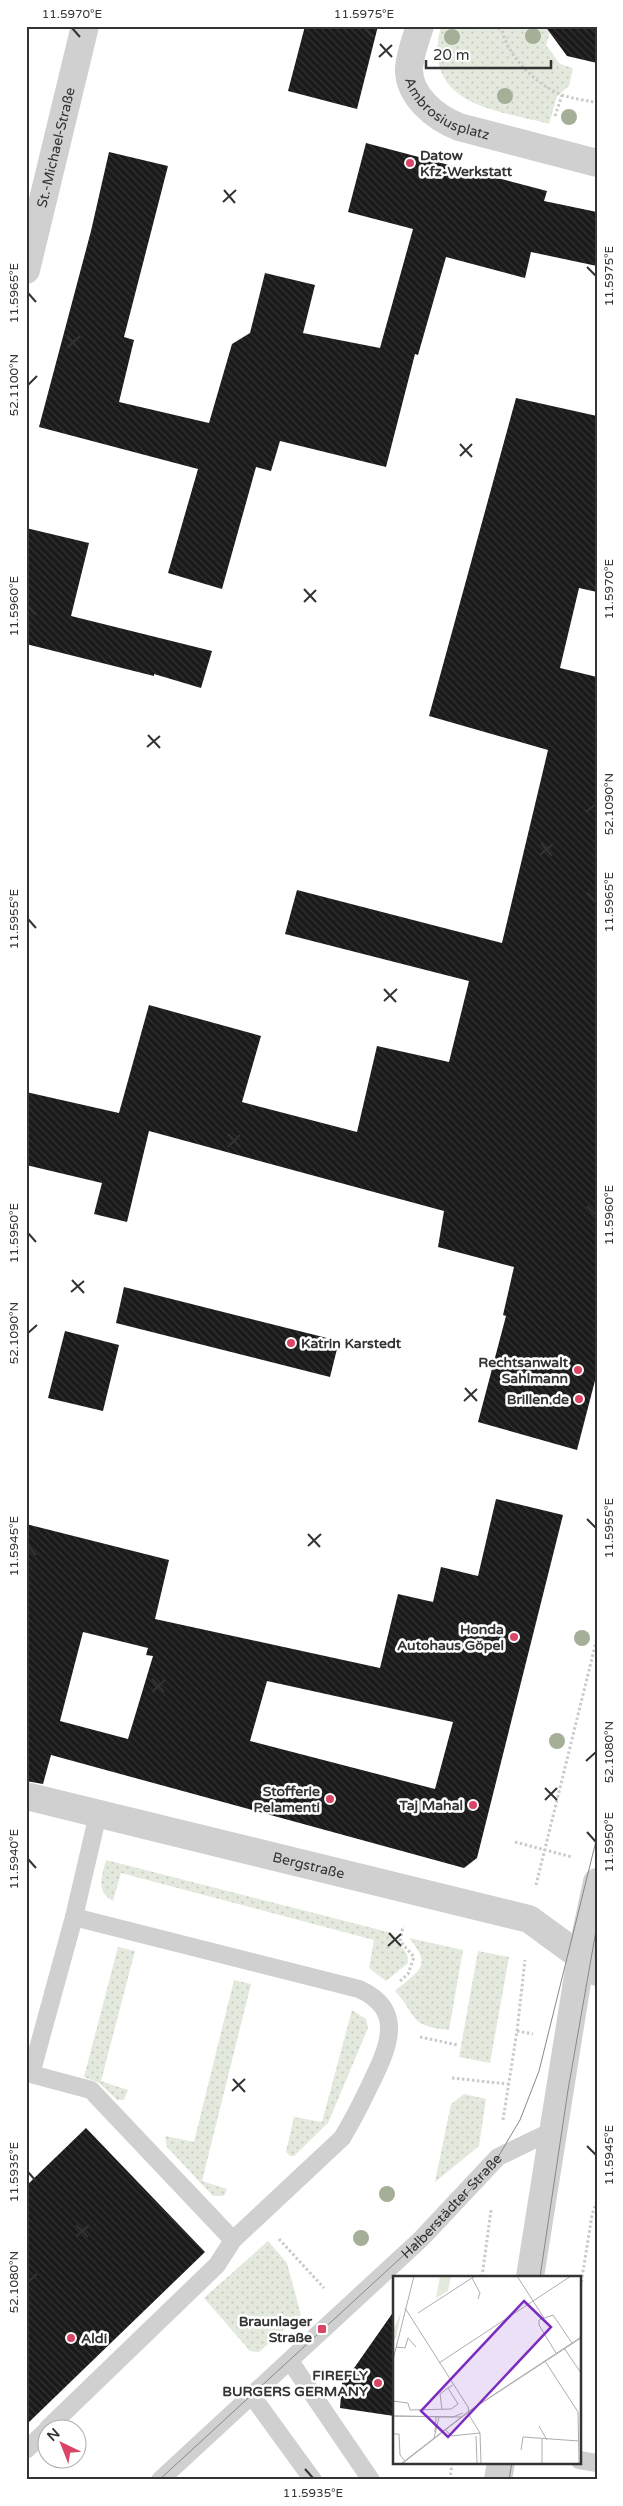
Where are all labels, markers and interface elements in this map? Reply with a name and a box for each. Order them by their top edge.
text: 11.5970°E [42,7,103,21]
text: 11.5975°E [334,7,394,21]
scale bar [426,38,550,70]
text: 20 m [433,46,470,64]
street label: Ambrosiusplatz [401,75,491,143]
street label: St.-Michael-Straße [33,86,78,209]
place label: Datow Kfz-Werkstatt [420,147,513,180]
marker: Datow Kfz-Werkstatt [404,157,416,169]
text: 11.5975°E [602,246,616,306]
text: 11.5965°E [7,263,21,323]
text: 52.1100°N [7,354,21,416]
text: 11.5970°E [602,558,616,619]
text: 11.5960°E [7,575,21,636]
text: 52.1090°N [602,773,616,835]
text: 11.5965°E [602,872,616,932]
text: 11.5955°E [7,889,21,949]
text: 11.5960°E [602,1184,616,1245]
text: 11.5950°E [7,1202,21,1263]
text: 52.1090°N [7,1302,21,1364]
place label: Katrin Karstedt [301,1335,402,1352]
marker: Katrin Karstedt [285,1337,297,1349]
place label: Rechtsanwalt Sahlmann [478,1354,569,1387]
marker: Rechtsanwalt Sahlmann [572,1364,584,1376]
place label: Brillen.de [507,1391,569,1408]
marker: Brillen.de [573,1393,585,1405]
text: 11.5955°E [602,1498,616,1558]
text: 11.5945°E [7,1516,21,1576]
place label: Honda Autohaus Göpel [397,1621,504,1654]
marker: Honda Autohaus Göpel [508,1631,520,1643]
text: 52.1080°N [602,1721,616,1783]
place label: Stofferie Pelamenti [254,1783,320,1816]
marker: Stofferie Pelamenti [324,1793,336,1805]
place label: Taj Mahal [398,1797,463,1814]
marker: Taj Mahal [467,1799,479,1811]
text: 11.5950°E [602,1811,616,1872]
text: 11.5940°E [7,1828,21,1889]
street label: Bergstraße [271,1848,346,1882]
text: 11.5945°E [602,2125,616,2185]
text: 11.5935°E [7,2142,21,2202]
street label: Halberstädter Straße [397,2150,505,2262]
text: 52.1080°N [7,2251,21,2313]
inset map [393,2276,580,2464]
place label: Braunlager Straße [239,2313,313,2346]
marker: Braunlager Straße [316,2323,328,2335]
place label: Aldi [81,2330,107,2347]
marker: Aldi [65,2332,77,2344]
place label: FIREFLY BURGERS GERMANY [222,2367,368,2400]
marker: FIREFLY BURGERS GERMANY [372,2377,384,2389]
north arrow [38,2418,88,2468]
text: N [44,2425,63,2445]
text: 11.5935°E [283,2486,343,2500]

